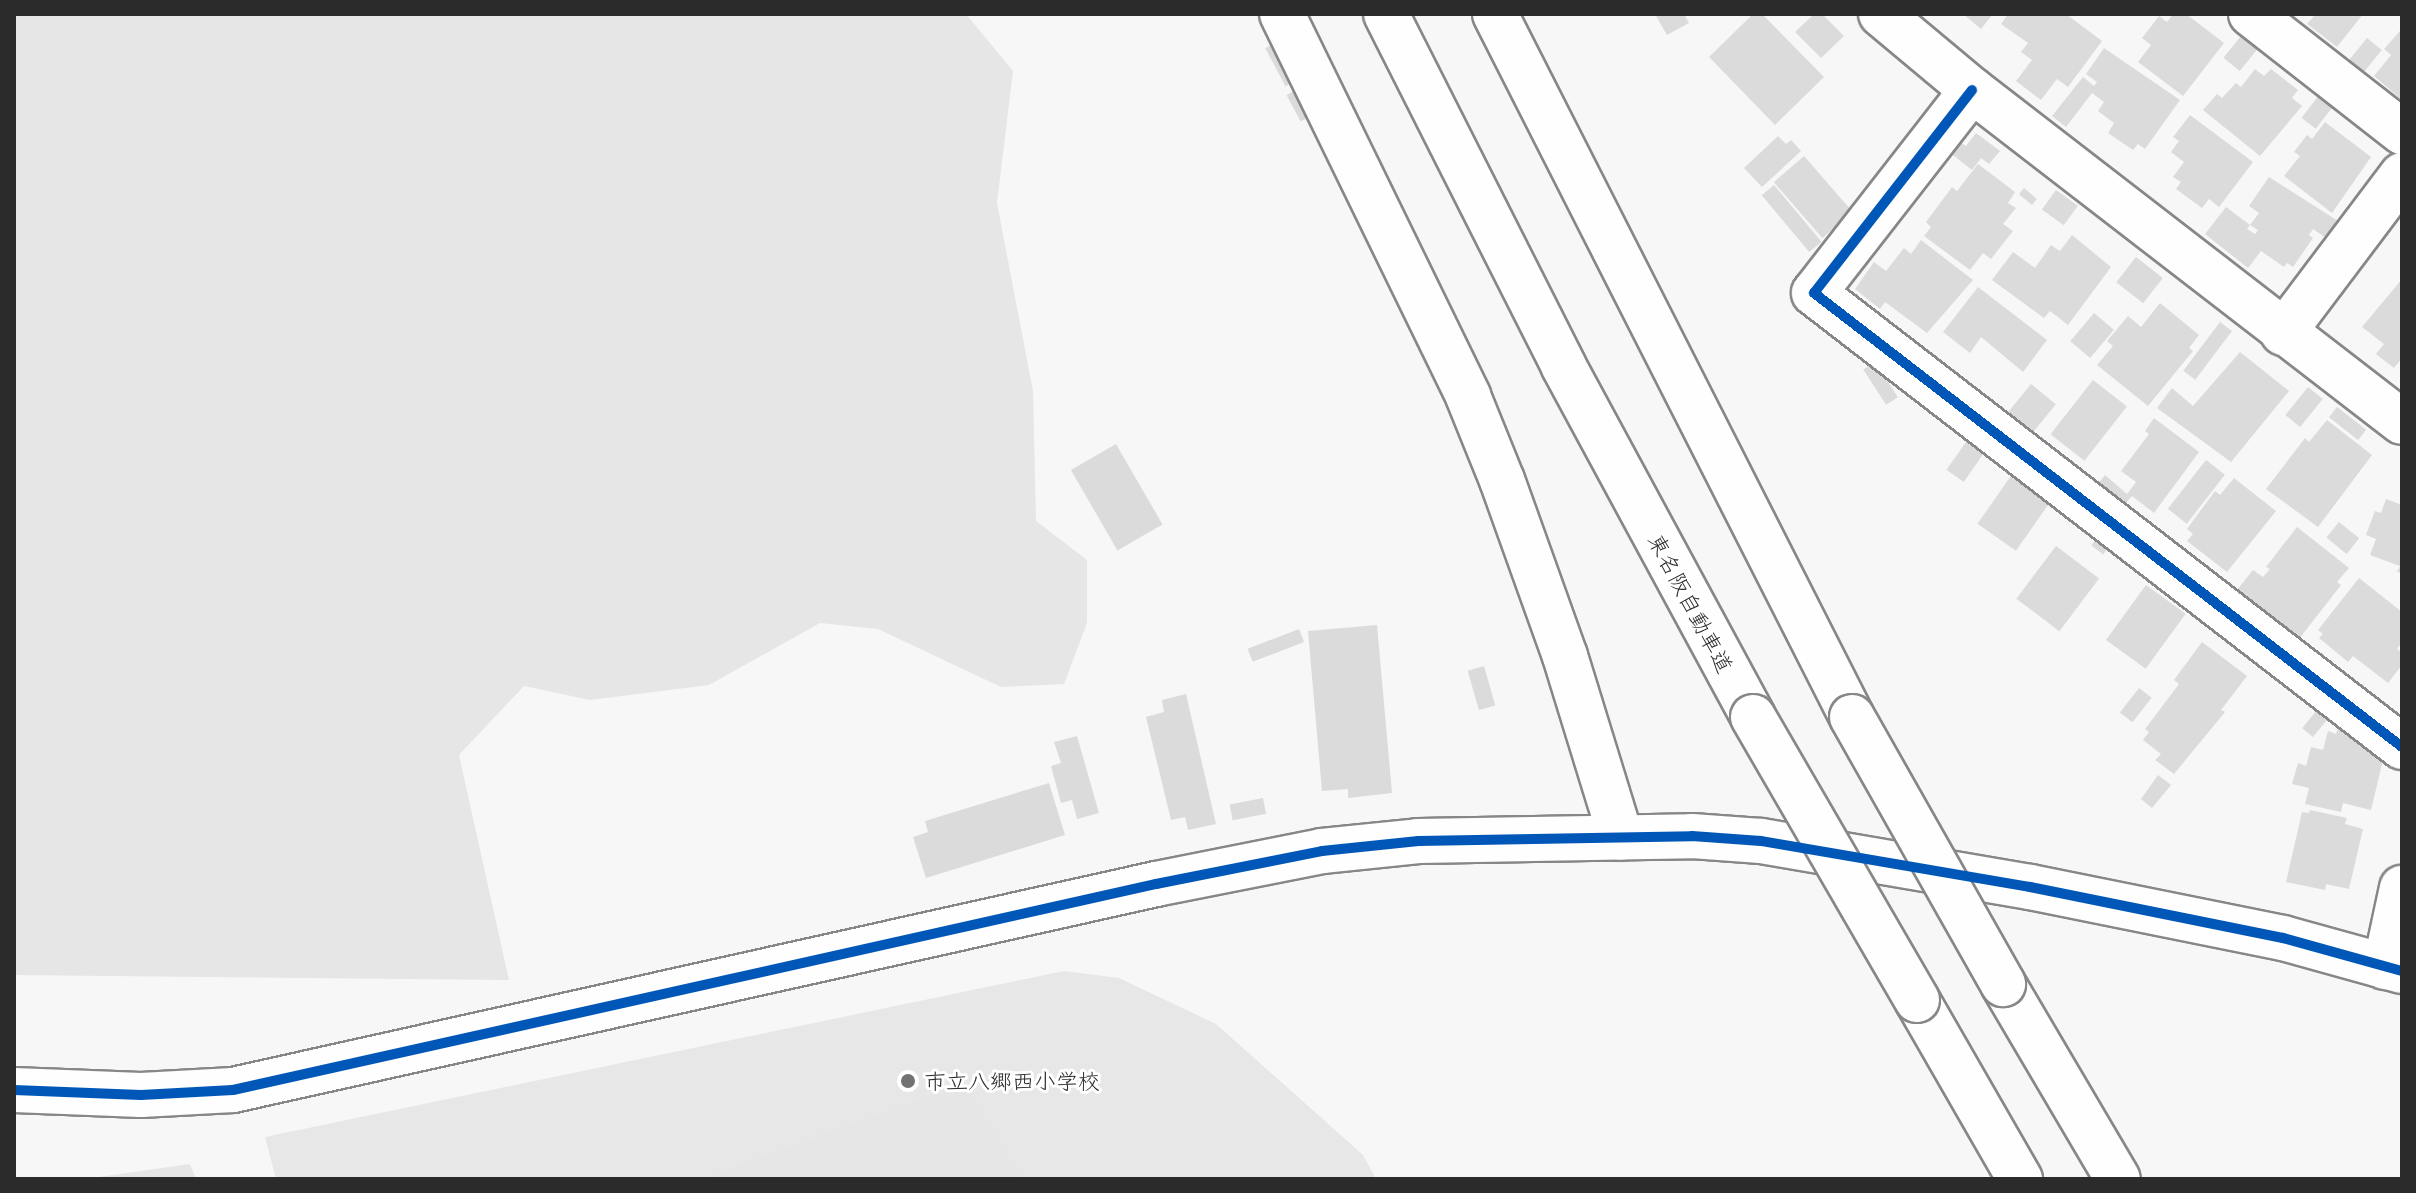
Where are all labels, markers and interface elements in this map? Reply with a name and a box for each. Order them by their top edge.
street label: 東名阪自動車道 [1643,529,1739,677]
place label: 市立八郷西小学校 [924,1068,1100,1094]
marker: 市立八郷西小学校 [899,1072,917,1090]

